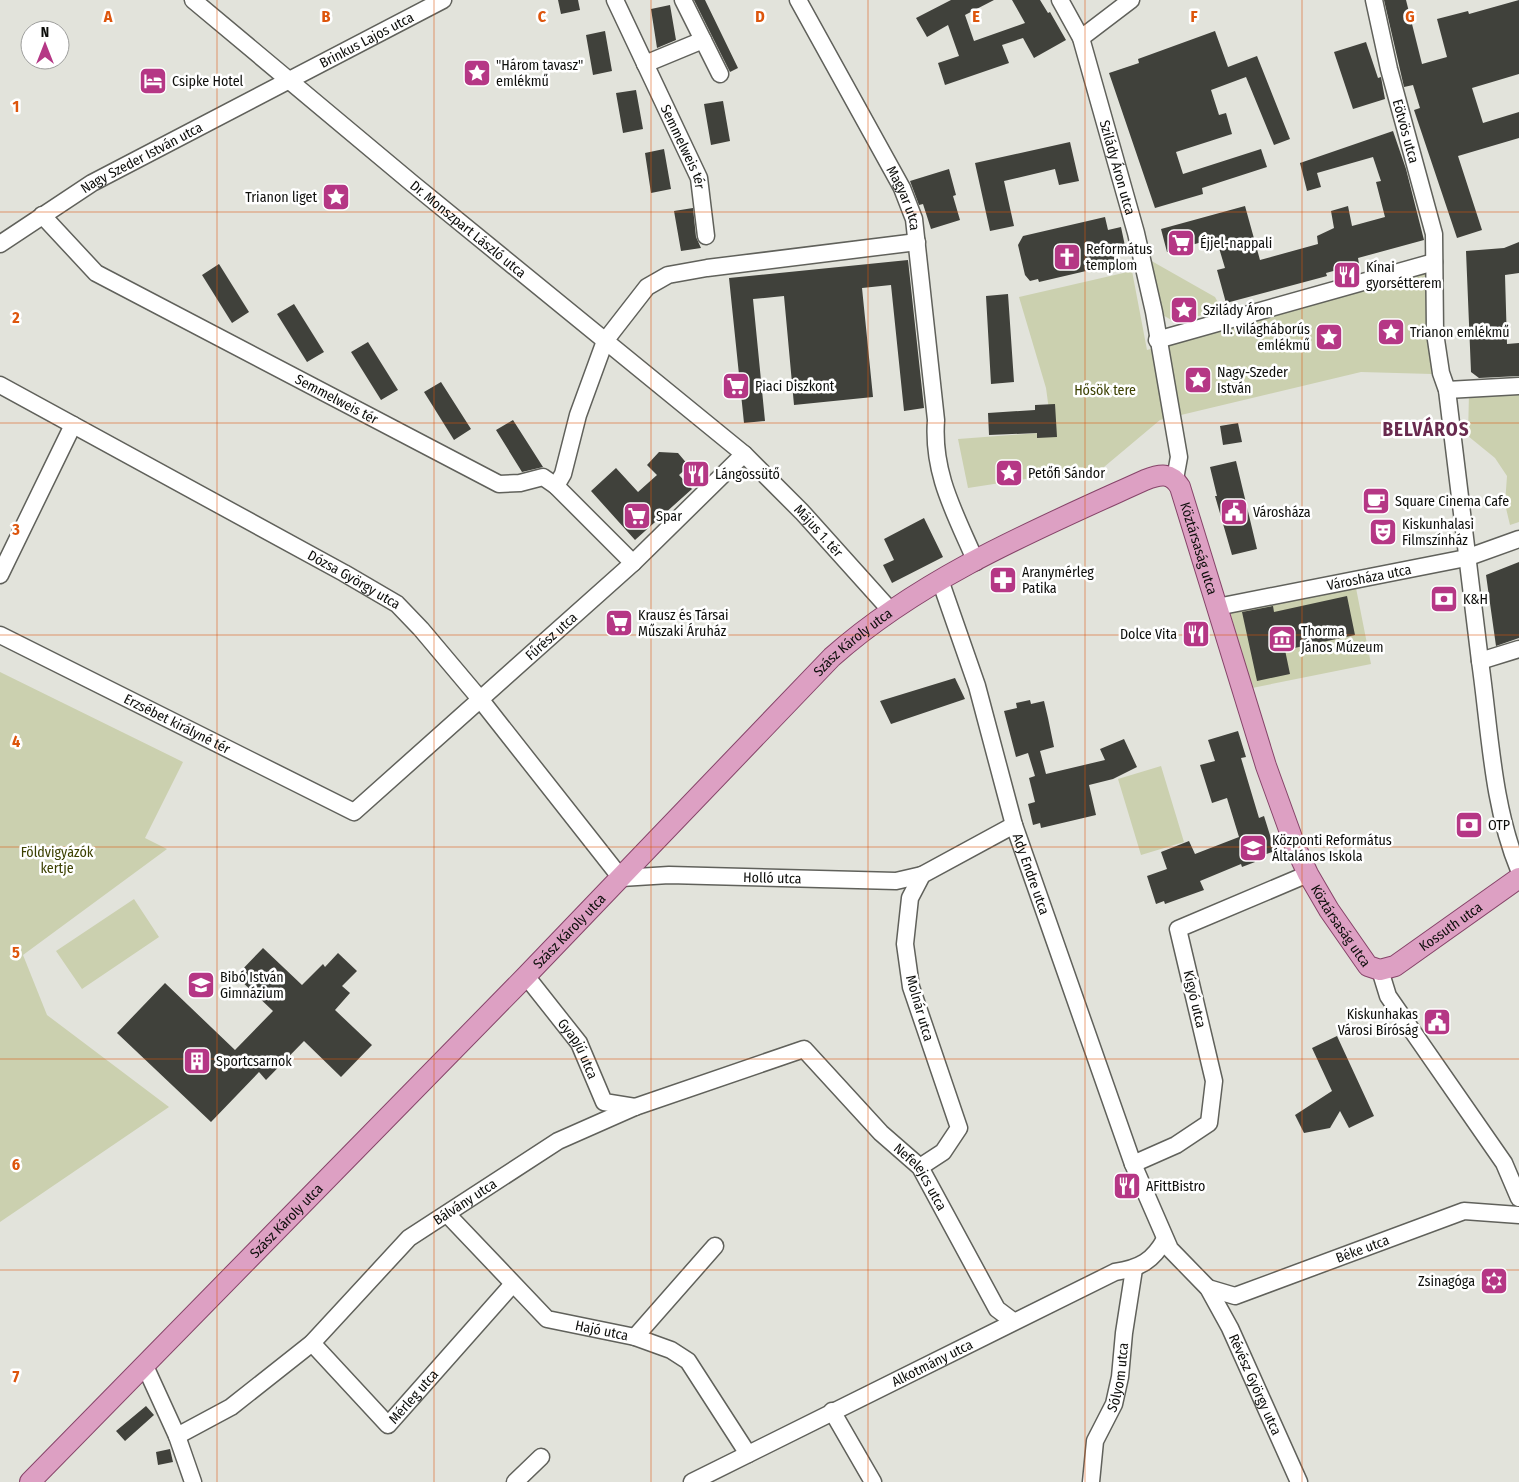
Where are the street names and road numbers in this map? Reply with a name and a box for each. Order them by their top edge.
street label: Brinkus Lajos utca [316,9,416,71]
street label: Eötvös utca [1389,97,1422,165]
street label: Semmelweis tér [657,102,708,190]
street label: Szilády Áron utca [1096,118,1139,217]
street label: Nagy Szeder István utca [77,119,206,197]
street label: Magyar utca [882,163,923,231]
street label: Dr. Monszpart László utca [406,177,529,282]
street label: Semmelweis tér [292,371,381,428]
street label: Köztársaság utca [1176,500,1221,597]
street label: Május 1. tér [790,501,846,561]
street label: Dózsa György utca [305,547,403,613]
street label: Városháza utca [1326,561,1413,594]
street label: Szász Károly utca [810,605,896,680]
street label: Fűrész utca [522,609,581,664]
street label: Erzsébet királyné tér [121,690,233,758]
street label: Ady Endre utca [1009,831,1053,917]
street label: Holló utca [743,869,802,888]
street label: Köztársaság utca [1307,882,1374,971]
street label: Szász Károly utca [530,890,610,972]
street label: Kossuth utca [1416,899,1486,955]
street label: Kígyó utca [1180,969,1209,1030]
street label: Molnár utca [902,973,937,1043]
street label: Gyapjú utca [554,1015,601,1082]
street label: Nefelejcs utca [890,1140,950,1214]
street label: Bálvány utca [430,1175,500,1229]
street label: Szász Károly utca [246,1180,327,1262]
street label: Béke utca [1333,1232,1392,1267]
street label: Hajó utca [574,1317,630,1344]
street label: Révész György utca [1225,1331,1285,1438]
street label: Alkotmány utca [889,1336,976,1391]
street label: Sólyom utca [1103,1342,1132,1415]
street label: Mérleg utca [385,1366,442,1427]

